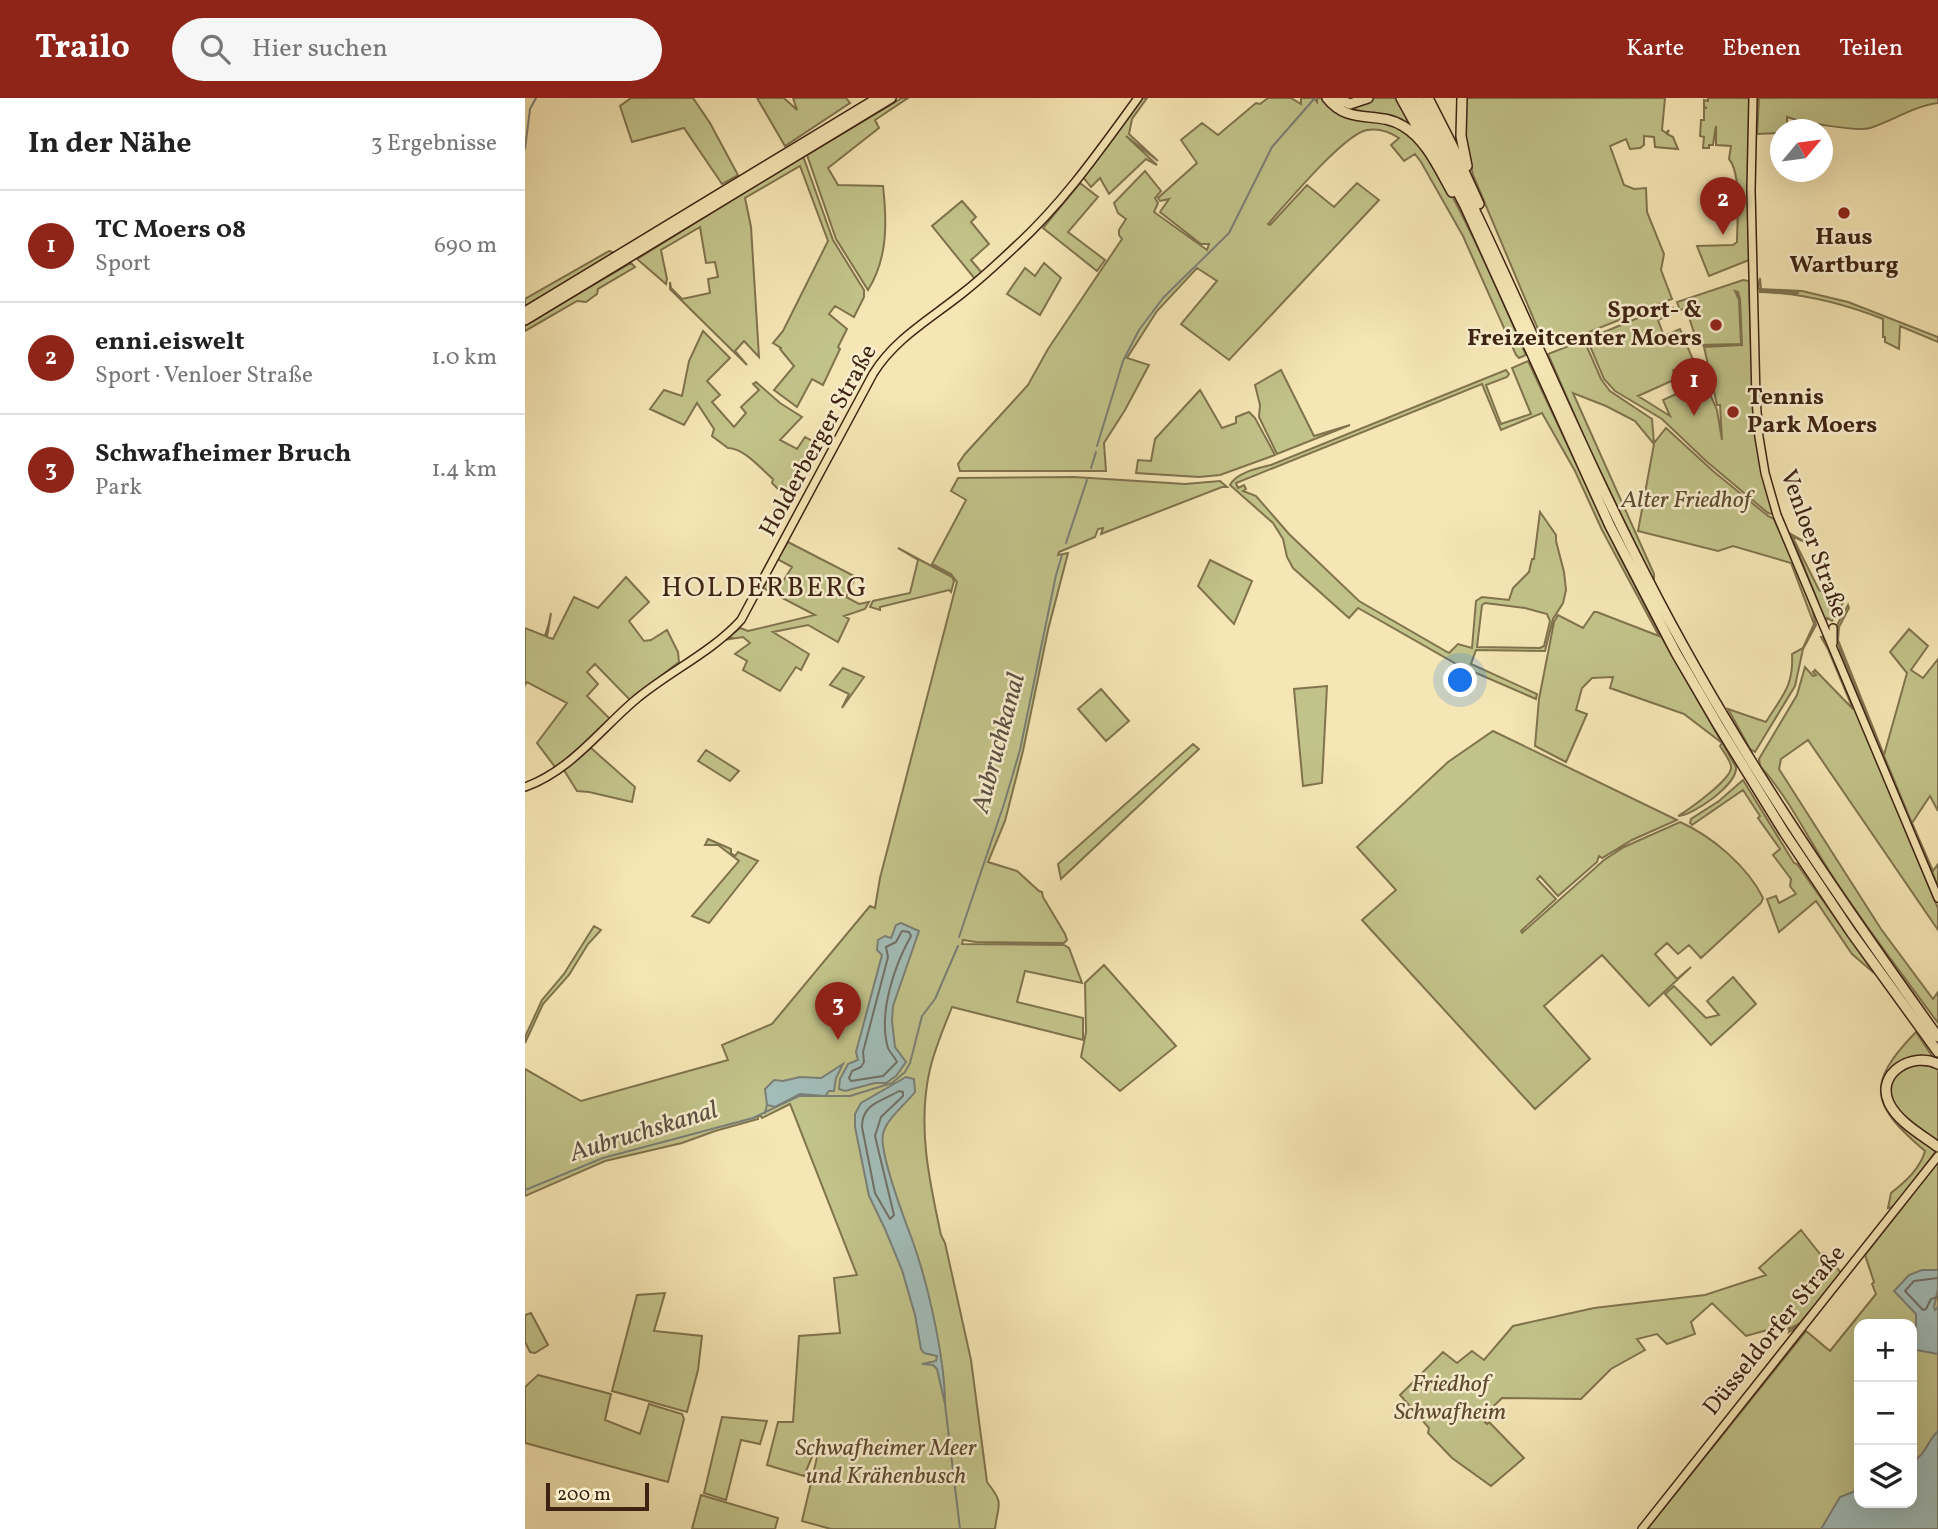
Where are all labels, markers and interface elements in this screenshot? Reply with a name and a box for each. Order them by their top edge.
search box [172,18,662,81]
text: Trailo [35,26,130,72]
icon: search [196,30,234,68]
text: Hier suchen [252,31,388,67]
text: Karte [1626,32,1684,66]
text: Ebenen [1722,32,1801,66]
text: Teilen [1839,32,1903,66]
north arrow [1770,119,1833,182]
text: In der Nähe [28,123,192,165]
text: 3 Ergebnisse [371,128,497,160]
pin: 2 [1700,177,1746,235]
marker: Haus Wartburg [1836,205,1852,221]
text: TC Moers 08 [95,212,246,248]
place label: Haus Wartburg [1789,221,1899,283]
text: 1 [46,230,56,262]
text: 690 m [434,230,497,262]
text: Sport [95,248,151,280]
place label: Sport- & Freizeitcenter Moers [1467,294,1702,356]
marker: Sport- & Freizeitcenter Moers [1708,317,1724,333]
text: enni.eiswelt [95,324,245,360]
street label: Holderberger Straße [752,339,886,543]
text: 2 [45,342,57,374]
text: 1.0 km [431,342,497,374]
pin: 1 [1671,358,1717,416]
text: Sport · Venloer Straße [95,360,313,392]
place label: Tennis Park Moers [1747,381,1877,443]
marker: Tennis Park Moers [1725,404,1741,420]
text: Schwafheimer Bruch [95,436,351,472]
text: 3 [45,454,57,486]
text: 1.4 km [431,454,497,486]
street label: Venloer Straße [1770,465,1856,623]
text: Park [95,472,142,504]
park label: Alter Friedhof [1620,484,1756,518]
district label: HOLDERBERG [661,569,869,608]
your location [1443,663,1477,697]
water label: Aubruchkanal [963,669,1035,818]
pin: 3 [815,982,861,1040]
water label: Aubruchskanal [565,1092,723,1172]
street label: Düsseldorfer Straße [1696,1239,1854,1423]
map controls [1854,1319,1917,1508]
button: + [1854,1319,1917,1382]
park label: Friedhof Schwafheim [1394,1368,1506,1430]
button: − [1854,1382,1917,1445]
park label: Schwafheimer Meer und Krähenbusch [795,1432,978,1494]
button: layers [1854,1445,1917,1508]
scale bar [546,1480,649,1512]
text: 200 m [557,1482,611,1508]

